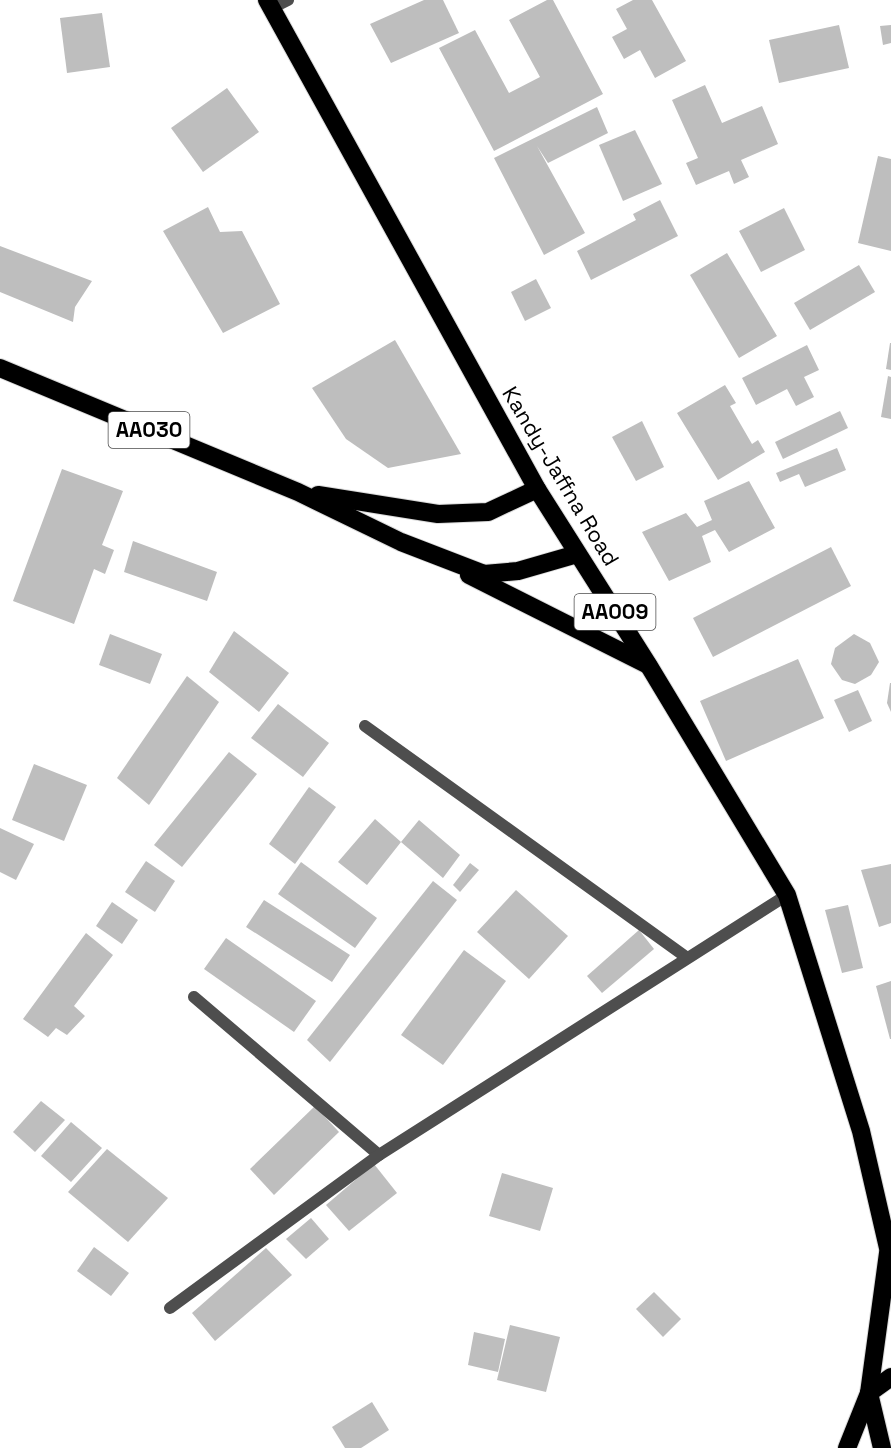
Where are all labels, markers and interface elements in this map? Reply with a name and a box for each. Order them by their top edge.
street label: Kandy-Jaffna Road [496,381,626,571]
road number: AA030 [108,412,190,448]
road number: AA009 [574,594,656,630]

